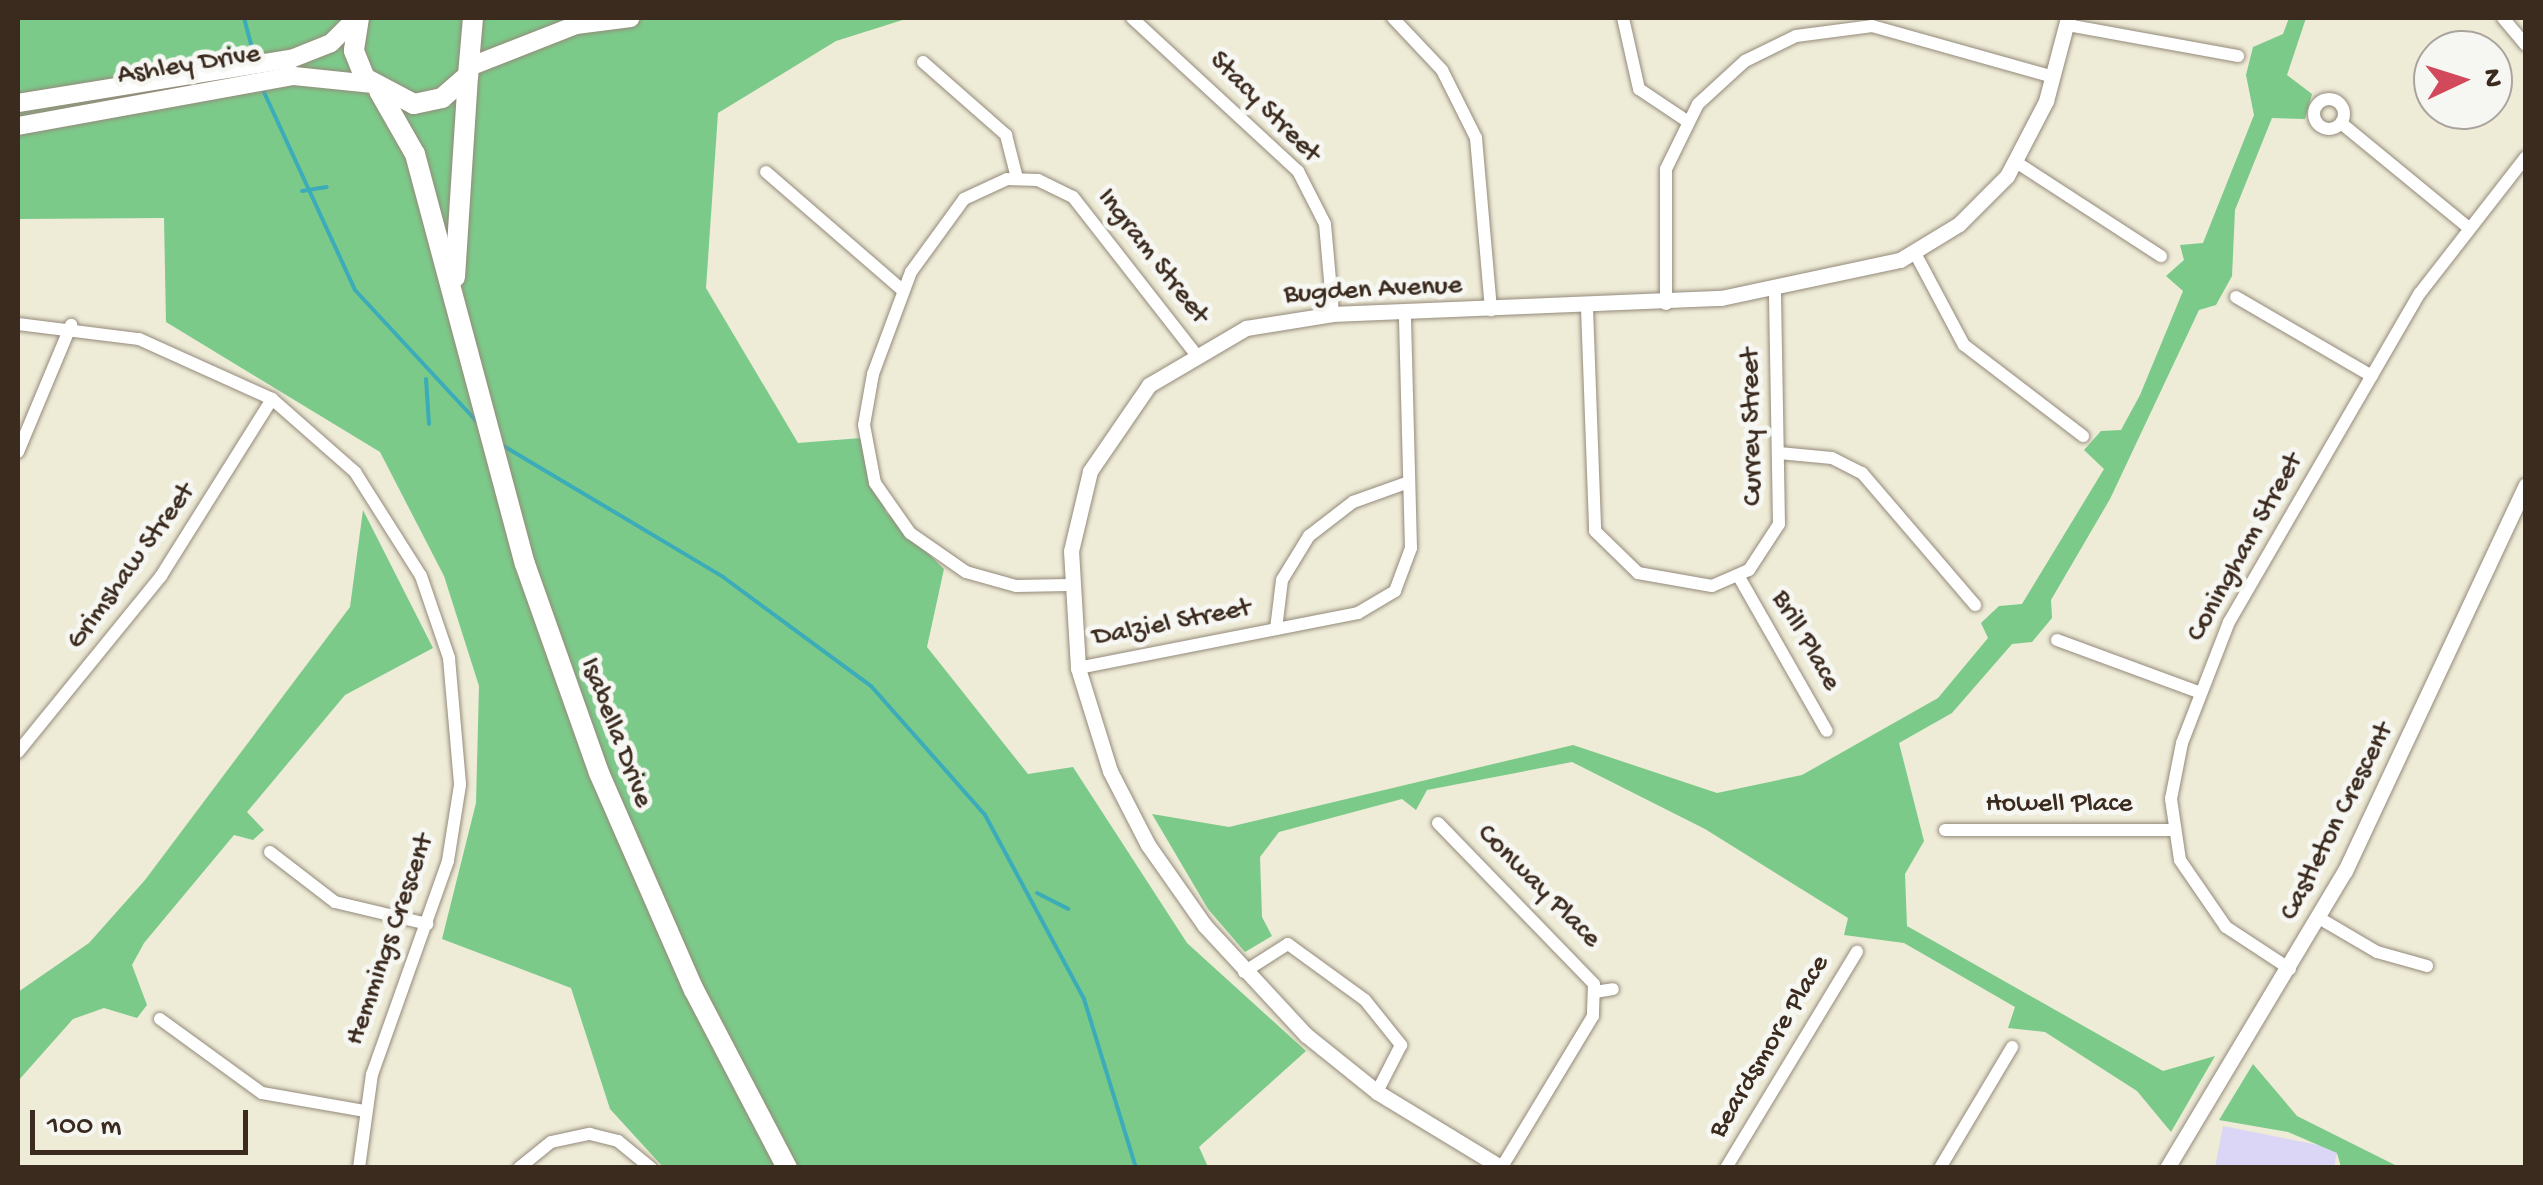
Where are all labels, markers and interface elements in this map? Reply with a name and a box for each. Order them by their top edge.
north arrow [2413,30,2513,130]
street label: Ashley Drive [115,38,263,94]
street label: Stacy Street [1201,45,1327,171]
text: N [2474,68,2509,88]
street label: Ingram Street [1089,183,1215,331]
street label: Bugden Avenue [1283,270,1463,312]
street label: Currey Street [1735,348,1771,506]
street label: Coningham Street [2180,448,2312,648]
street label: Grimshaw Street [60,477,204,657]
street label: Brill Place [1763,585,1847,697]
street label: Dalziel Street [1090,592,1254,656]
street label: Isabella Drive [571,654,659,812]
street label: Castleton Crescent [2274,717,2402,927]
street label: Howell Place [1986,788,2132,822]
street label: Conway Place [1469,818,1607,956]
street label: Hemmings Crescent [339,830,443,1050]
street label: Beardsmore Place [1702,949,1838,1145]
scale bar [35,1090,252,1152]
text: 100 m [47,1110,122,1145]

